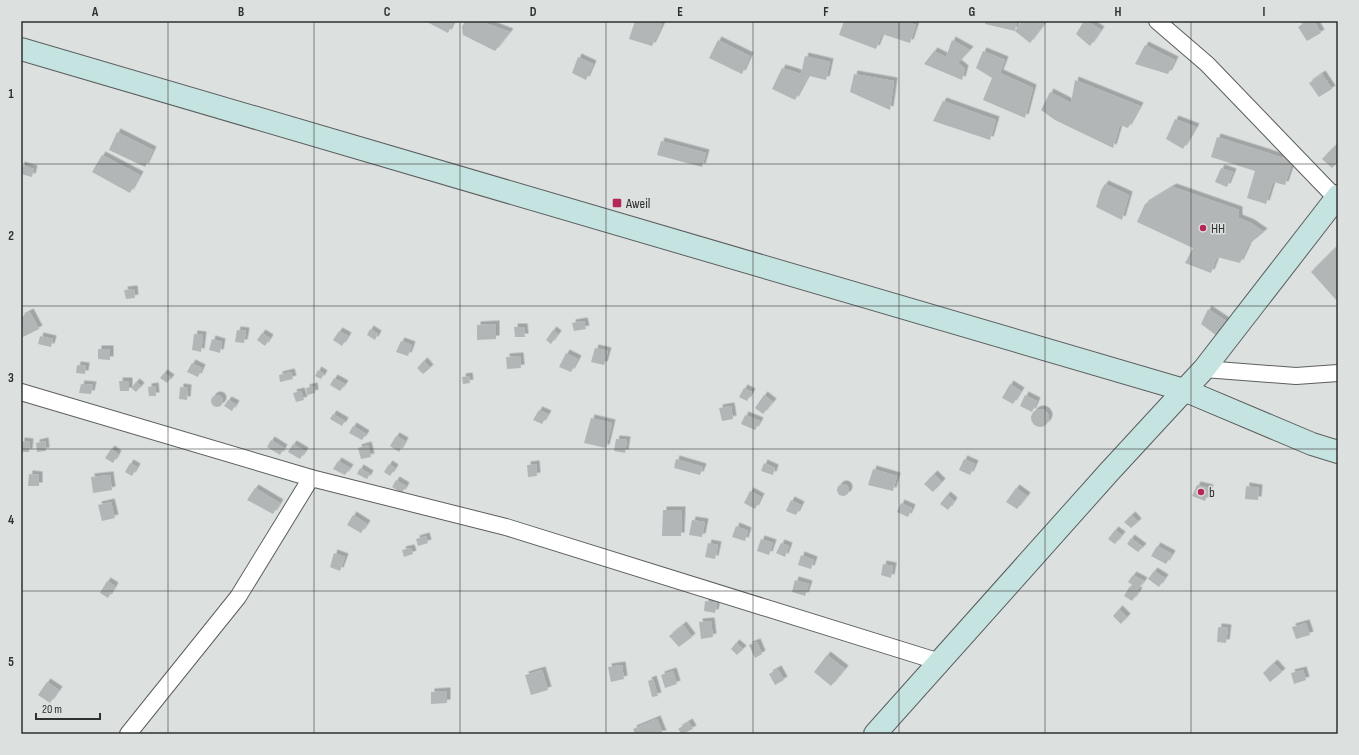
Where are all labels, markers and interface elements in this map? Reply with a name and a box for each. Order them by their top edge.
text: A [91,4,99,20]
text: B [238,4,244,20]
text: C [384,4,391,20]
text: D [530,4,537,20]
text: E [677,4,683,20]
text: F [823,4,829,20]
text: G [969,4,976,20]
text: H [1115,4,1122,20]
text: I [1263,4,1266,20]
text: 1 [8,86,14,102]
place label: Aweil [625,195,650,212]
marker: Aweil [611,197,623,209]
place label: HH [1211,220,1225,237]
marker: HH [1198,223,1208,233]
text: 2 [8,228,14,244]
text: 3 [8,370,14,386]
place label: b [1209,484,1215,501]
marker: b [1196,487,1206,497]
text: 4 [8,512,14,528]
text: 5 [8,654,14,670]
scale bar [36,695,100,721]
text: 20 m [42,702,62,717]

